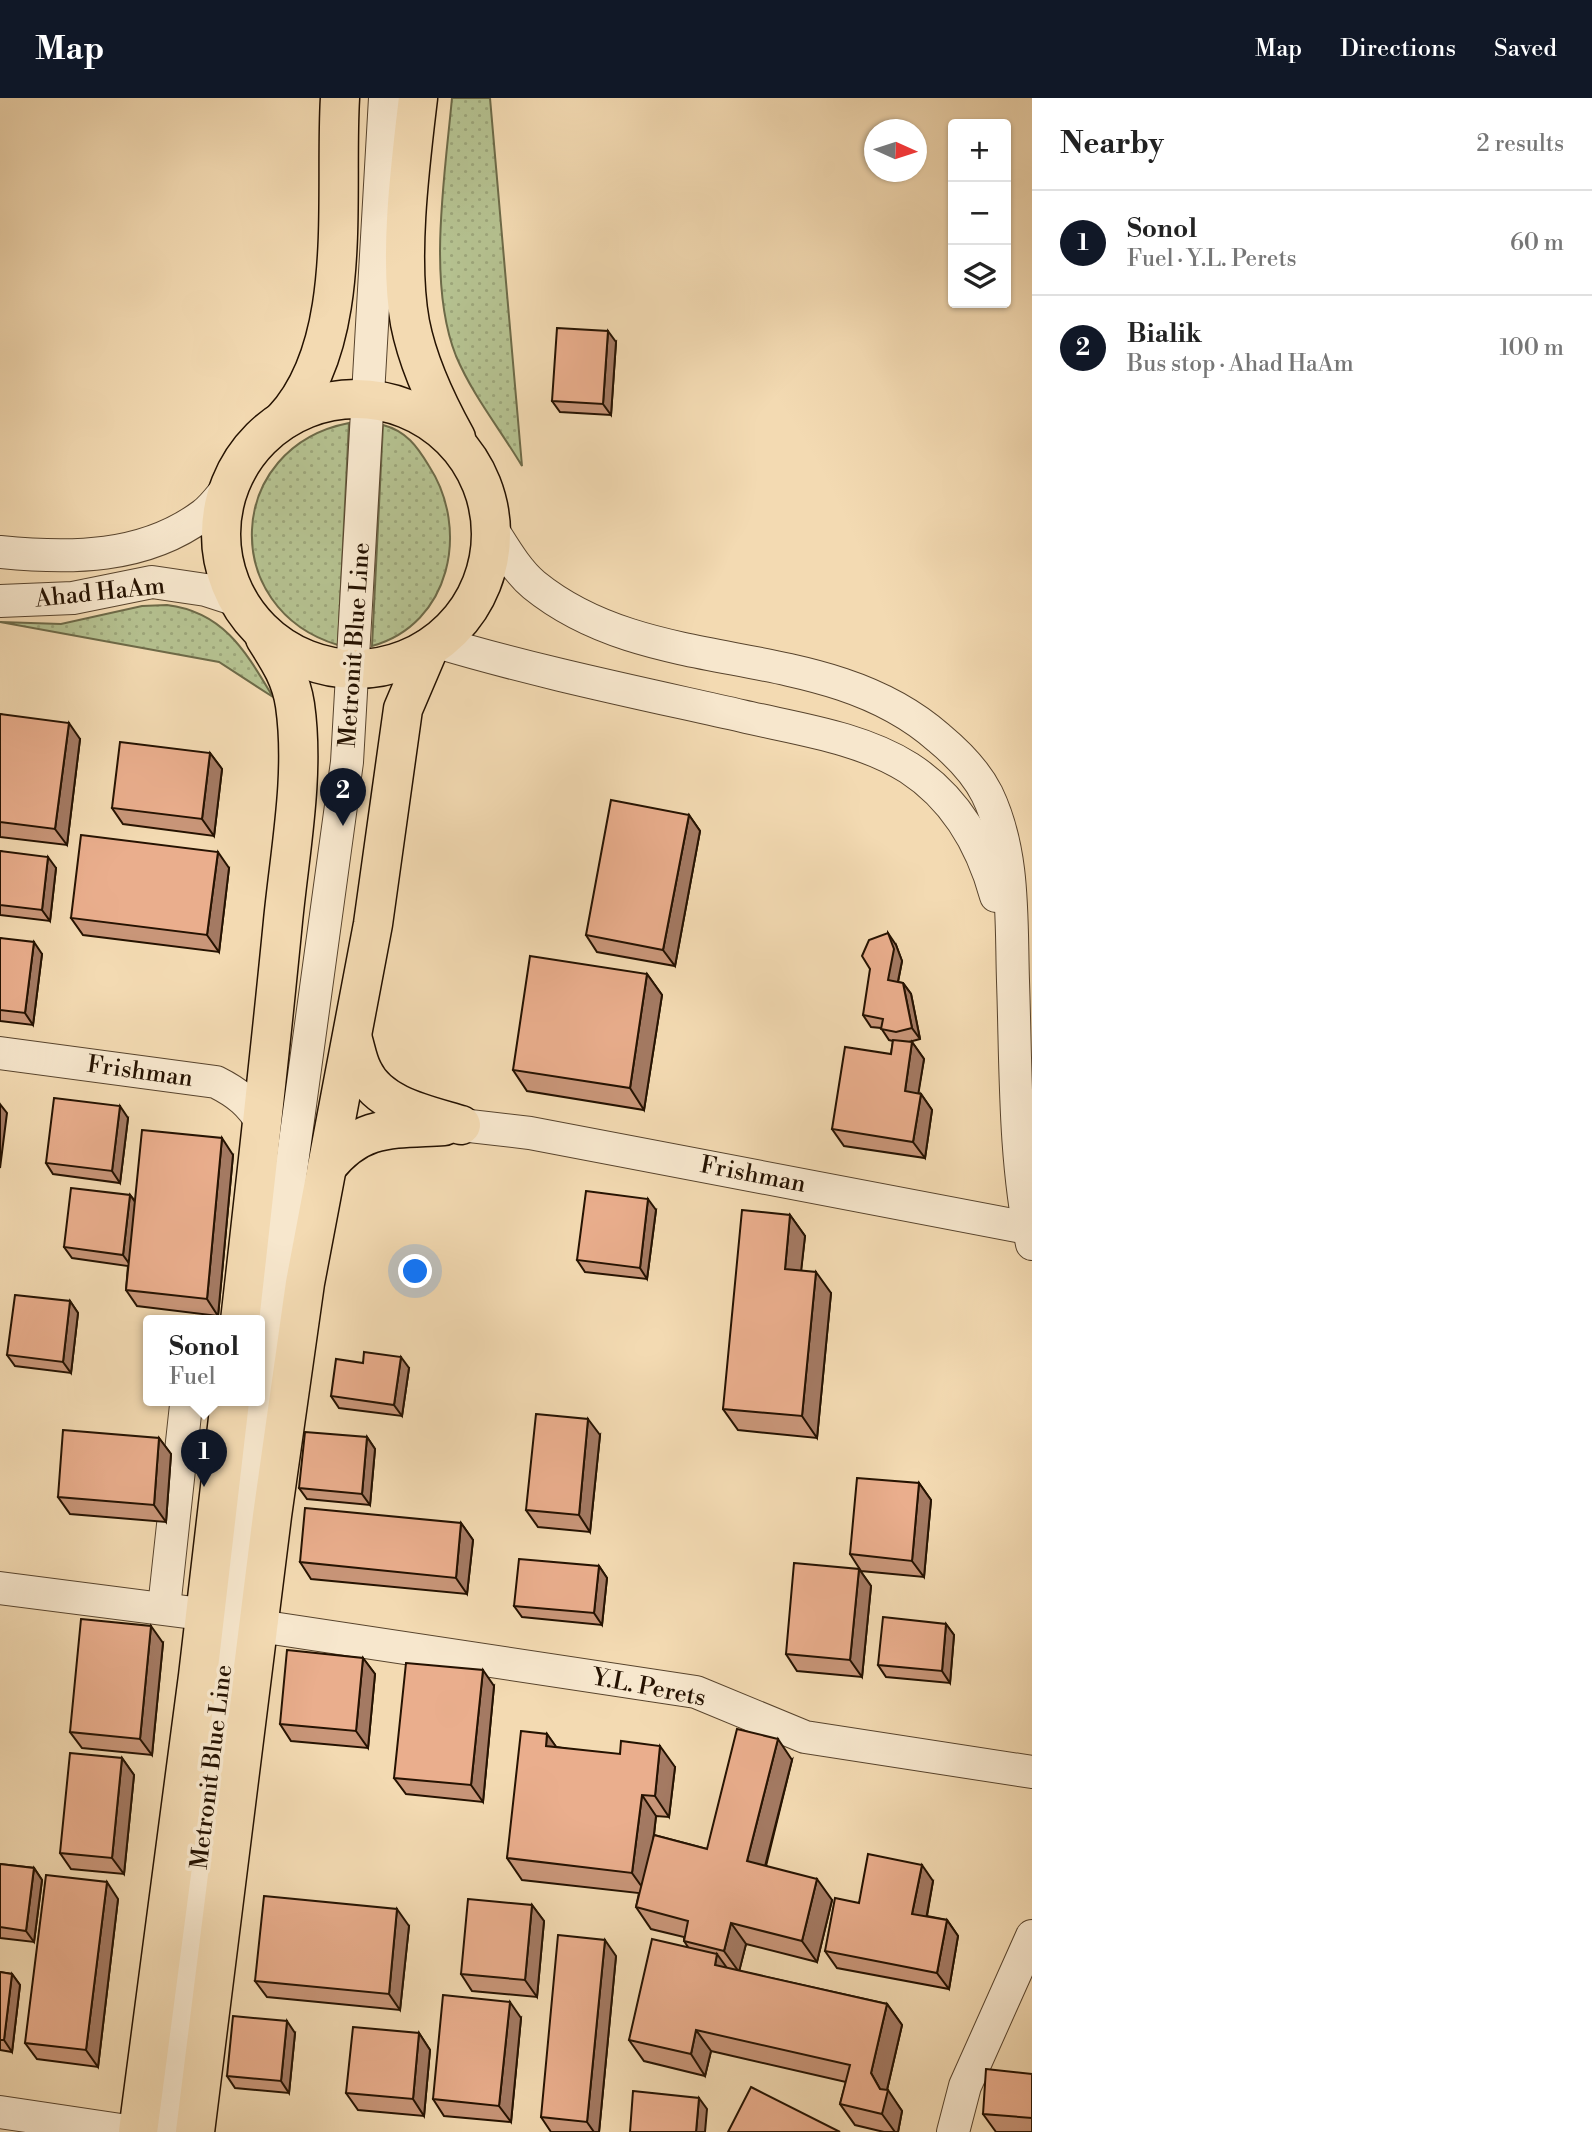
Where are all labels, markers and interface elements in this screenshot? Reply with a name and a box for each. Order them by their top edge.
text: Map [35,29,104,70]
text: Map [1255,34,1302,64]
text: Directions [1340,34,1456,64]
text: Saved [1494,34,1557,64]
north arrow [864,119,927,182]
map controls [948,119,1011,308]
button: + [948,119,1011,182]
text: Nearby [1060,125,1164,163]
text: 2 results [1477,130,1564,158]
button: − [948,182,1011,245]
text: Sonol [1127,213,1197,245]
text: 1 [1077,229,1089,257]
text: 60 m [1510,229,1564,257]
button: layers [948,245,1011,308]
text: Fuel · Y.L. Perets [1127,245,1297,273]
text: Bialik [1127,318,1202,350]
text: 2 [1076,334,1090,362]
text: 100 m [1499,334,1564,362]
text: Bus stop · Ahad HaAm [1127,350,1354,378]
street label: Metronit Blue Line [333,541,377,749]
street label: Ahad HaAm [33,571,166,615]
pin: 2 [320,768,366,826]
street label: Frishman [85,1050,195,1094]
street label: Frishman [698,1150,808,1200]
your location [398,1254,432,1288]
popup [143,1315,265,1406]
text: Sonol [169,1331,239,1363]
text: Fuel [169,1363,216,1391]
pin: 1 [181,1429,227,1487]
street label: Y.L. Perets [588,1662,708,1714]
street label: Metronit Blue Line [185,1663,239,1871]

